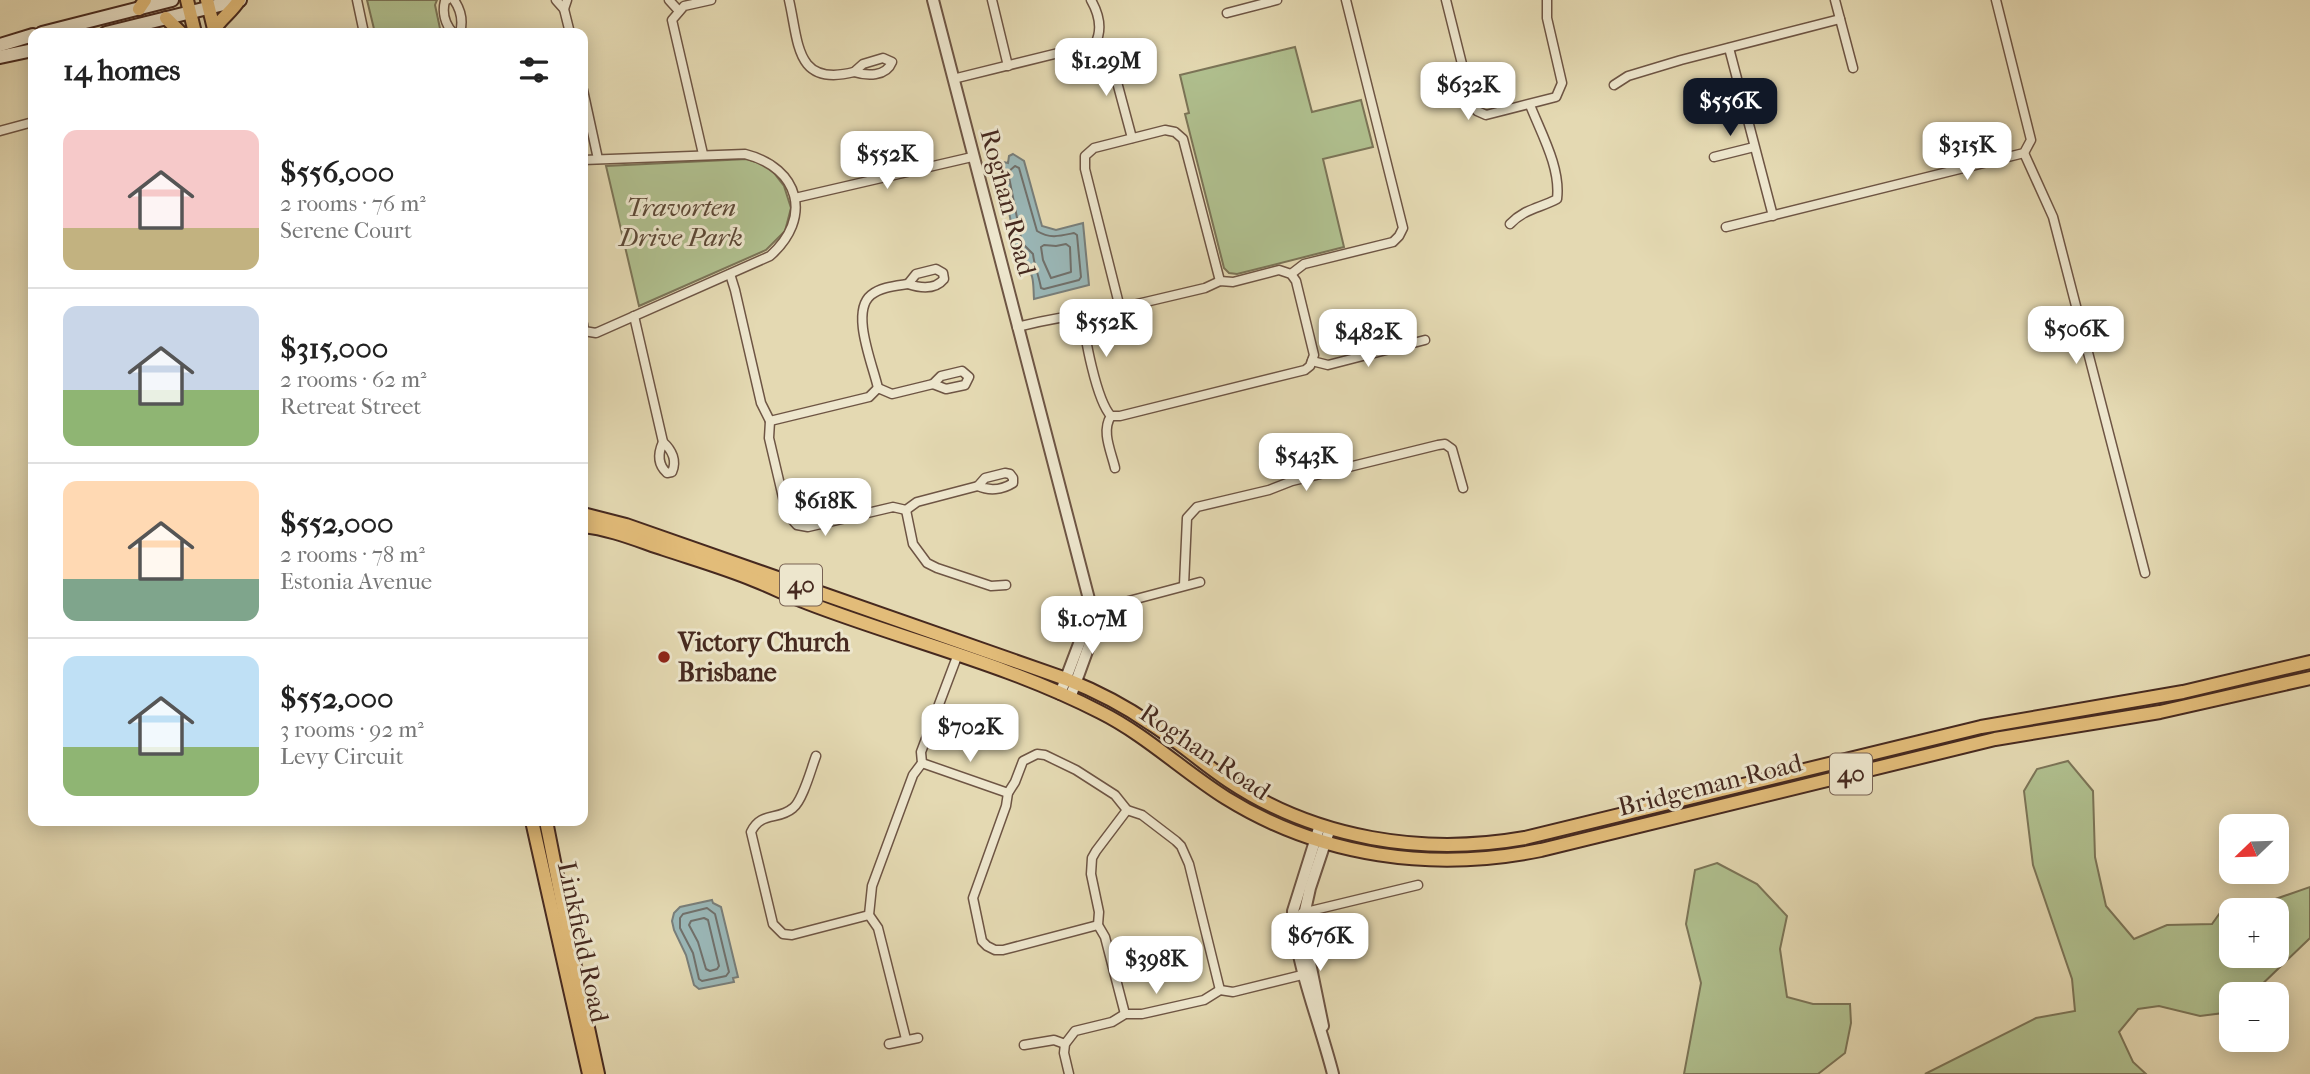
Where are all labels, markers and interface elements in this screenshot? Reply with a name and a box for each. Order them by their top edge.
pin: $1.29M [1049,38,1163,98]
text: $1.29M [1071,47,1141,74]
icon: filters [515,51,553,89]
text: 14 homes [63,53,180,88]
pin: $632K [1419,62,1517,122]
text: $632K [1436,71,1500,98]
pin: $556K [1681,78,1779,138]
text: $556K [1699,87,1761,114]
pin: $315K [1918,122,2016,182]
street label: Roghan Road [974,125,1043,280]
text: $315K [1939,131,1995,158]
pin: $552K [838,132,936,191]
text: $552K [857,140,917,167]
text: $556,000 [280,155,394,190]
icon: home [119,158,203,242]
text: 2 rooms · 76 m² [280,190,426,217]
park label: Travorten Drive Park [617,192,743,253]
text: Serene Court [280,217,412,244]
pin: $552K [1057,300,1155,359]
pin: $506K [2027,306,2125,366]
text: $552K [1076,308,1136,335]
pin: $482K [1319,310,1417,369]
text: $506K [2044,315,2108,342]
text: $482K [1335,318,1401,345]
text: $315,000 [280,331,388,366]
icon: home [119,334,203,418]
text: 2 rooms · 62 m² [280,366,427,393]
text: Retreat Street [280,393,421,420]
pin: $543K [1257,434,1355,493]
text: $543K [1275,442,1337,469]
pin: $618K [776,478,874,538]
text: $618K [794,487,856,514]
text: $552,000 [280,506,394,541]
icon: home [119,509,203,593]
text: 2 rooms · 78 m² [280,541,425,568]
road number: 40 [780,564,822,606]
text: Estonia Avenue [280,568,432,595]
pin: $1.07M [1035,596,1149,656]
text: $1.07M [1057,605,1127,632]
place label: Victory Church Brisbane [677,627,850,688]
marker: Victory Church Brisbane [656,649,672,665]
text: $552,000 [280,681,394,716]
icon: home [119,684,203,768]
street label: Roghan Road [1134,697,1277,807]
pin: $702K [921,704,1019,764]
text: $702K [938,713,1002,740]
text: 3 rooms · 92 m² [280,716,424,743]
text: Levy Circuit [280,743,404,770]
street label: Bridgeman Road [1615,747,1806,823]
road number: 40 [1830,754,1872,794]
north arrow [2219,814,2289,884]
map controls [2219,814,2289,1052]
street label: Linkfield Road [551,859,615,1026]
button: + [2219,898,2289,968]
pin: $676K [1271,914,1369,973]
text: $676K [1287,922,1353,949]
pin: $398K [1107,936,1205,996]
text: $398K [1125,945,1187,972]
button: − [2219,982,2289,1052]

